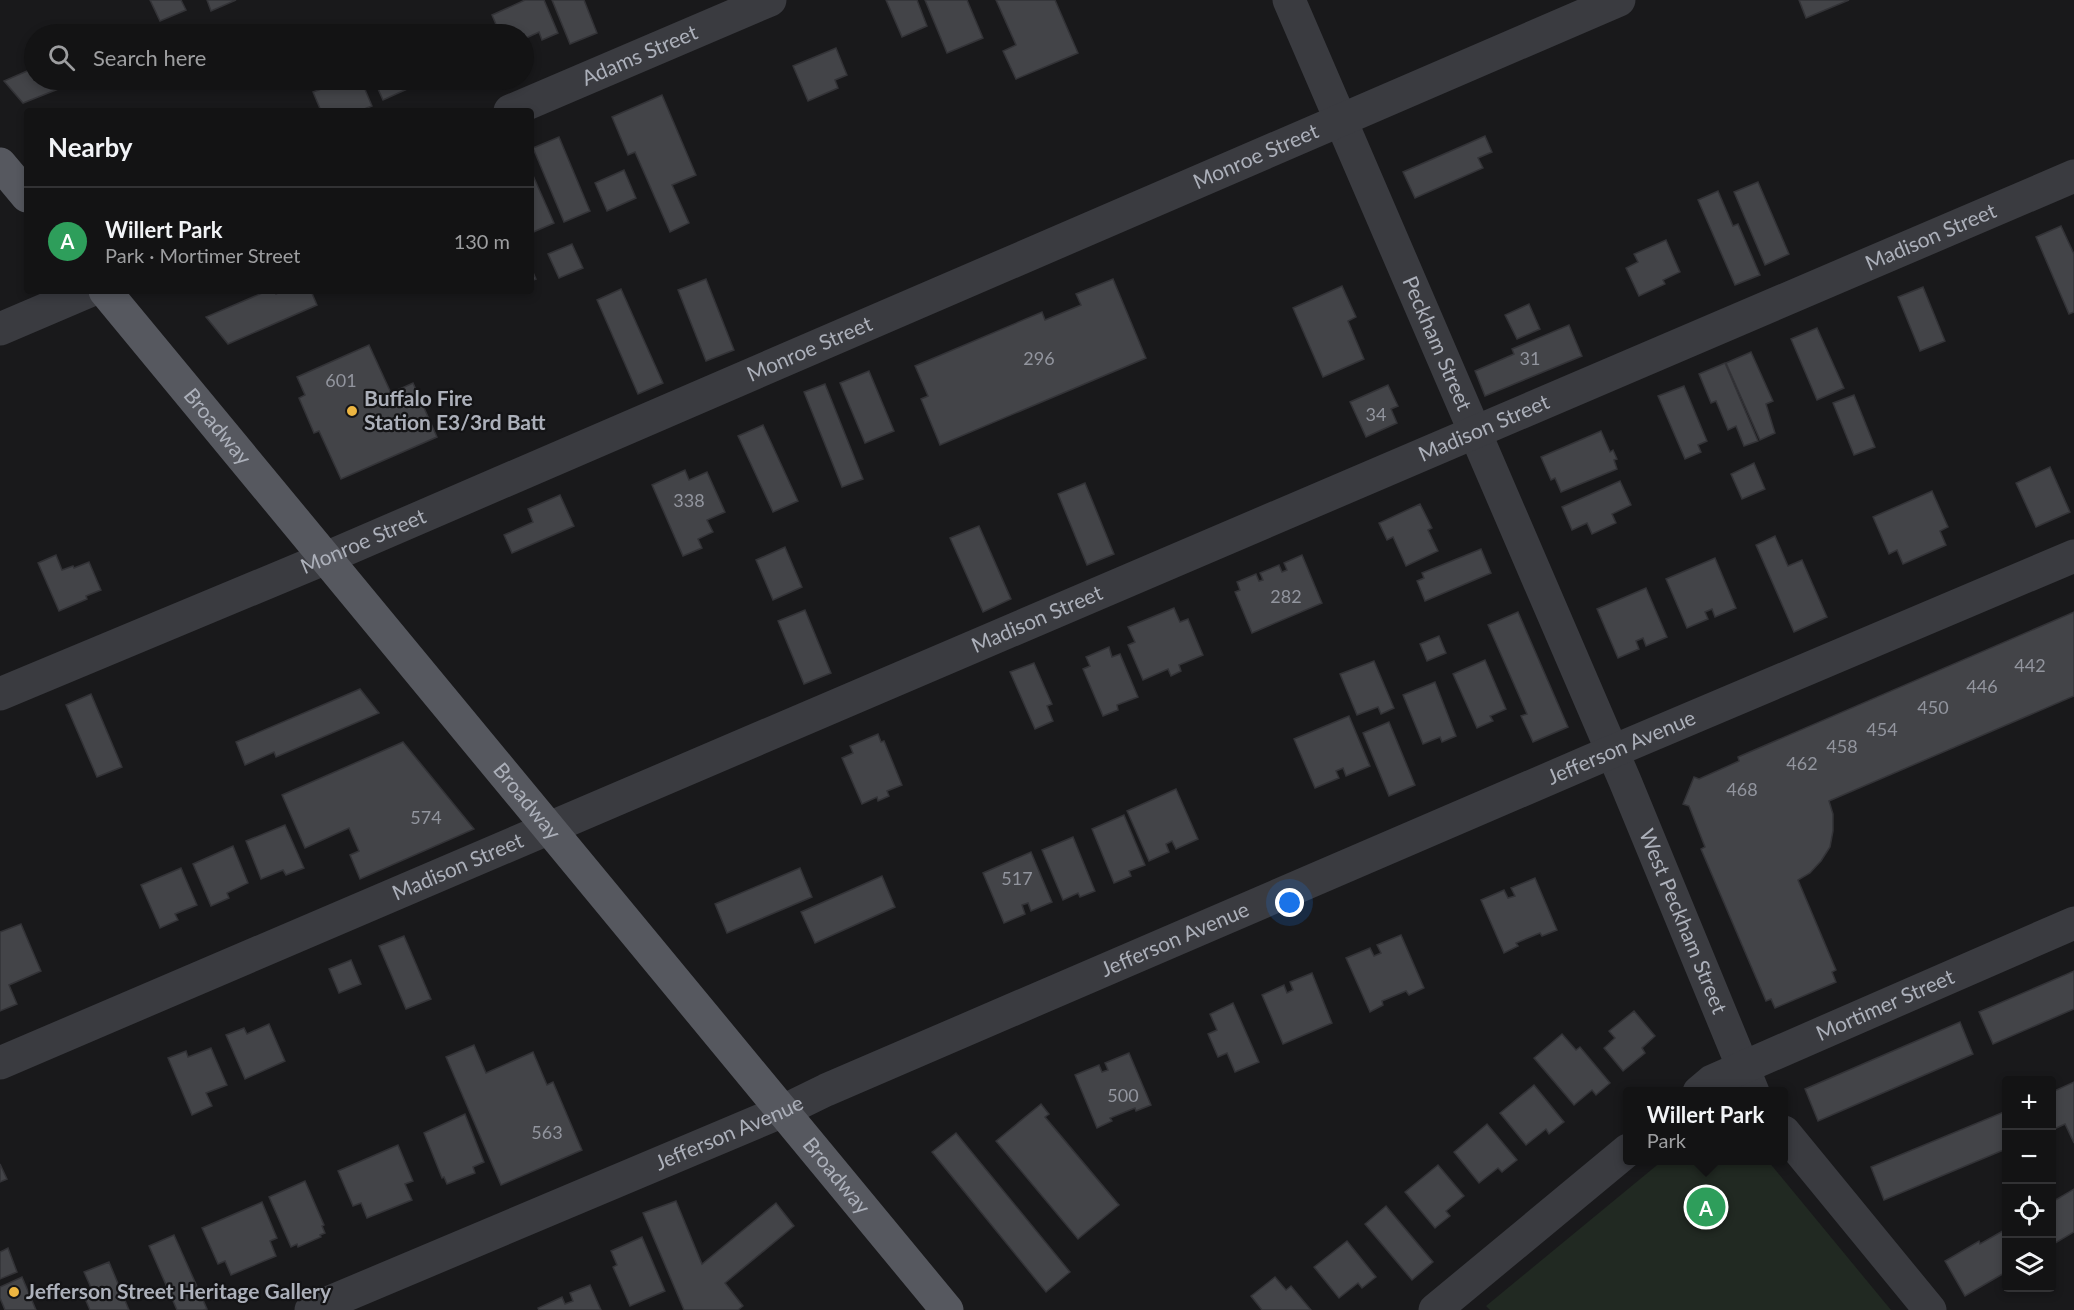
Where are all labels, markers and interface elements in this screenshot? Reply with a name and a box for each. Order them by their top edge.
street label: Adams Street [577,18,701,90]
search box [24,24,534,90]
icon: search [45,41,78,74]
text: Search here [93,44,206,71]
street label: Monroe Street [1189,117,1322,193]
text: Nearby [48,131,133,163]
street label: Madison Street [1861,197,2000,275]
text: Willert Park [105,216,222,243]
text: A [61,229,74,253]
text: 130 m [454,229,510,253]
text: Park · Mortimer Street [105,243,300,267]
street label: Peckham Street [1398,272,1478,414]
street label: Monroe Street [743,310,876,386]
house number: 296 [1023,347,1055,369]
house number: 31 [1520,347,1540,369]
house number: 601 [325,369,357,391]
street label: Broadway [179,382,257,469]
place label: Buffalo Fire Station E3/3rd Batt [364,385,546,434]
street label: Madison Street [1414,388,1553,466]
house number: 34 [1366,403,1386,425]
marker: Buffalo Fire Station E3/3rd Batt [345,404,359,418]
house number: 338 [673,489,705,511]
street label: Monroe Street [297,502,430,578]
street label: Madison Street [967,579,1106,657]
house number: 282 [1270,585,1302,607]
house number: 442 [2014,654,2046,676]
house number: 446 [1966,675,1998,697]
house number: 450 [1917,696,1949,718]
street label: Jefferson Avenue [1543,704,1699,789]
house number: 454 [1866,718,1898,740]
house number: 458 [1826,735,1858,757]
house number: 462 [1786,752,1818,774]
street label: Broadway [489,757,567,844]
house number: 468 [1726,778,1758,800]
house number: 574 [410,806,442,828]
street label: West Peckham Street [1635,825,1734,1017]
street label: Madison Street [388,827,527,905]
house number: 517 [1001,867,1033,889]
your location [1275,888,1304,917]
street label: Jefferson Avenue [1096,895,1252,981]
street label: Mortimer Street [1812,963,1958,1045]
map controls [2002,1076,2056,1292]
button: + [2002,1076,2056,1130]
house number: 500 [1107,1084,1139,1106]
popup [1623,1087,1788,1165]
street label: Jefferson Avenue [651,1089,807,1175]
text: Willert Park [1647,1101,1764,1128]
house number: 563 [531,1121,563,1143]
text: Park [1647,1128,1686,1152]
button: − [2002,1130,2056,1184]
street label: Broadway [798,1132,876,1219]
pin: A [1686,1184,1726,1230]
button: locate [2002,1184,2056,1238]
button: layers [2002,1238,2056,1292]
place label: Jefferson Street Heritage Gallery [26,1278,332,1303]
marker: Jefferson Street Heritage Gallery [7,1285,21,1299]

